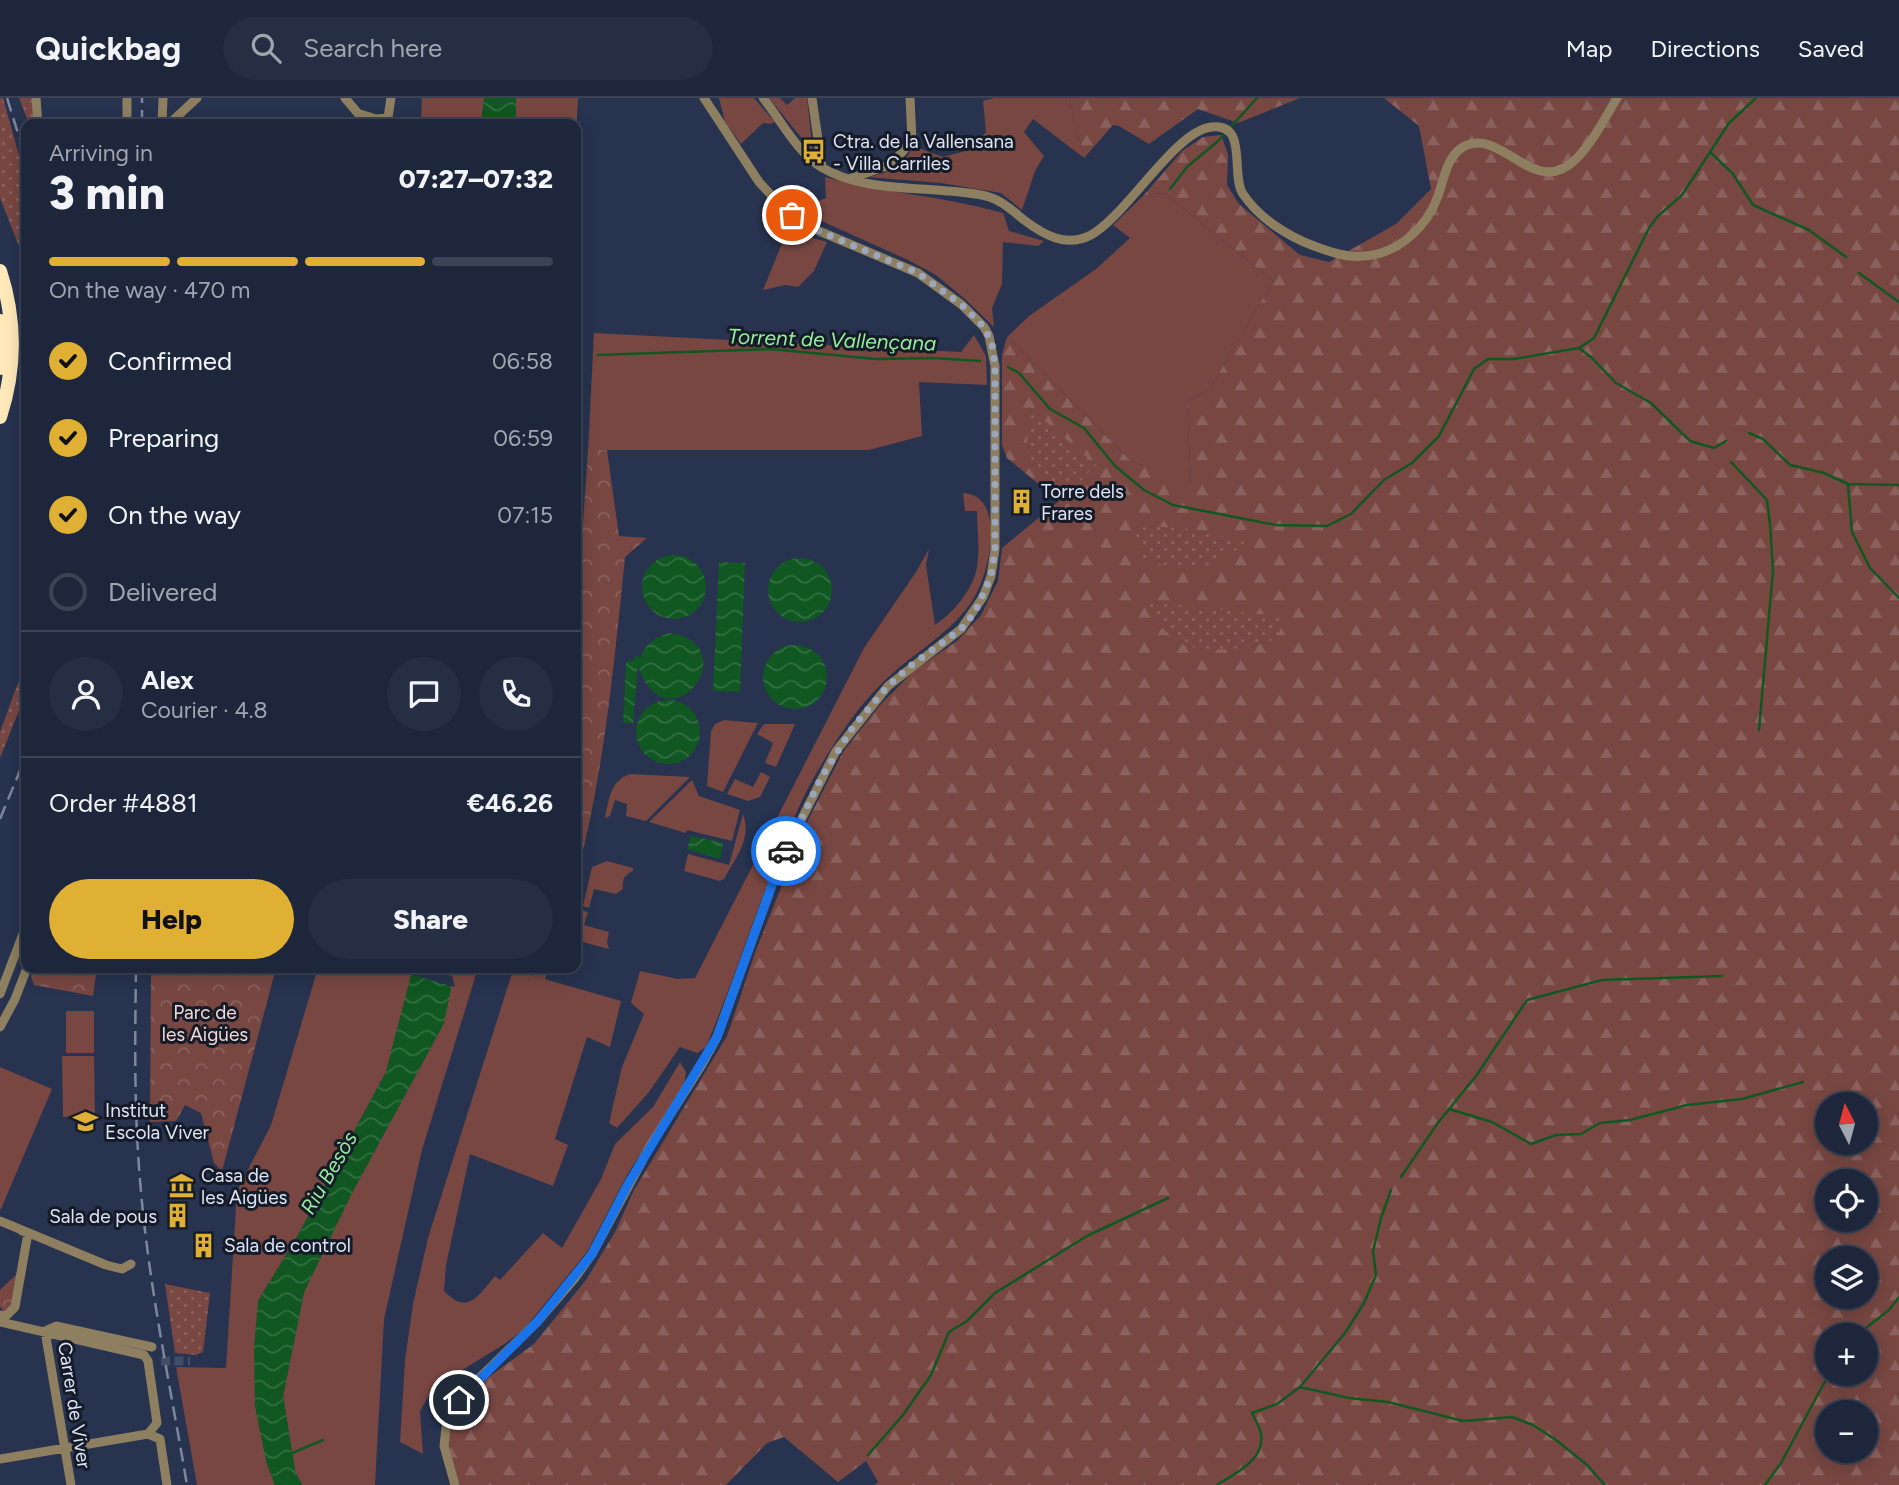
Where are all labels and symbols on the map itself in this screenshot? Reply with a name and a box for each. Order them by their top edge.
place label: Ctra. de la Vallensana - Villa Carriles [833,130,1014,175]
bus stop icon: Ctra. de la Vallensana - Villa Carriles [799,138,827,166]
pin [762,185,822,245]
water label: Torrent de Vallençana [727,323,937,356]
place label: Torre dels Frares [1041,480,1124,525]
building icon: Torre dels Frares [1007,488,1035,516]
courier [751,816,821,886]
park label: Parc de les Aigües [162,1001,248,1046]
north arrow [1815,1092,1878,1155]
place label: Institut Escola Viver [105,1099,210,1144]
school or university icon: Institut Escola Viver [71,1107,99,1135]
water label: Riu Besòs [295,1127,362,1218]
place label: Casa de les Aigües [201,1164,288,1209]
museum icon: Casa de les Aigües [167,1172,195,1200]
building icon: Sala de pous [163,1202,191,1230]
place label: Sala de pous [49,1205,157,1228]
building icon: Sala de control [190,1231,218,1259]
place label: Sala de control [224,1234,351,1257]
street label: Carrer de Viver [53,1340,96,1471]
pin [429,1370,489,1430]

